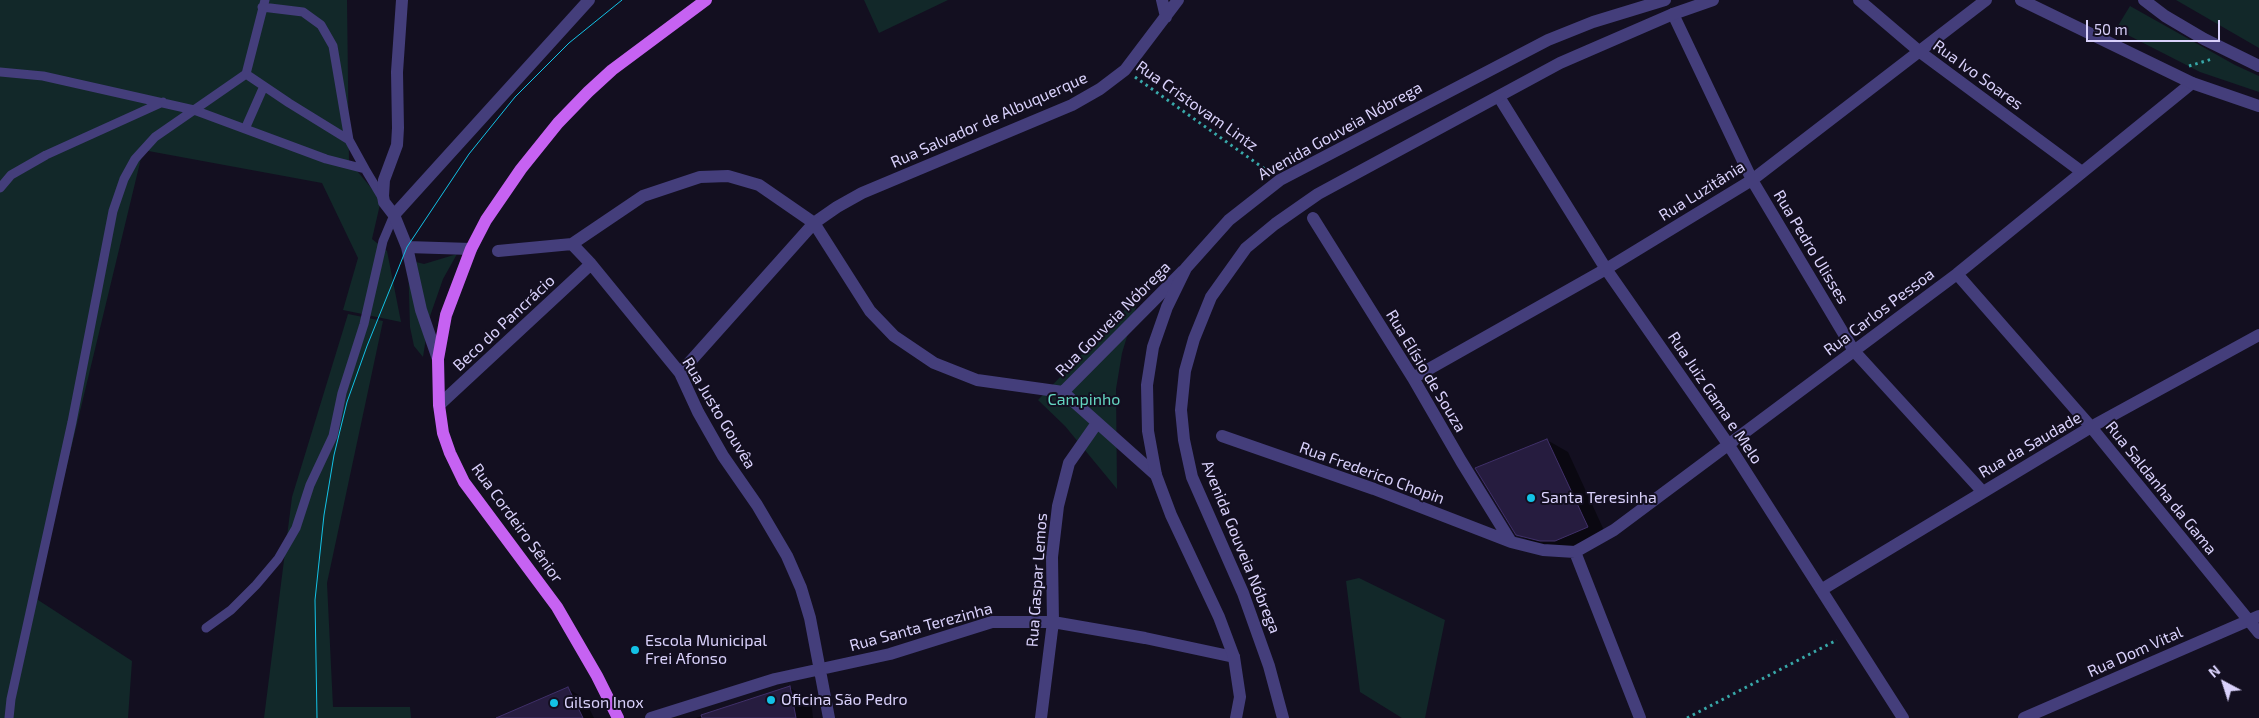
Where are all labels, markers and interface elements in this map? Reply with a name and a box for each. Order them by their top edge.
scale bar [2089,10,2223,42]
text: 50 m [2094,20,2128,38]
street label: Rua Ivo Soares [1929,36,2027,114]
street label: Rua Cristovam Lintz [1132,57,1262,155]
street label: Rua Salvador de Albuquerque [888,68,1090,172]
street label: Avenida Gouveia Nóbrega [1255,78,1425,184]
street label: Rua Luzitânia [1655,157,1749,225]
street label: Rua Pedro Ulisses [1769,186,1853,308]
street label: Rua Gouveia Nóbrega [1051,257,1175,381]
street label: Rua Carlos Pessoa [1820,264,1938,360]
street label: Beco do Pancrácio [449,271,559,375]
street label: Rua Elísio de Souza [1382,306,1470,436]
street label: Rua Juiz Gama e Melo [1664,328,1766,468]
street label: Rua Justo Gouvêa [678,354,760,472]
park label: Campinho [1048,390,1120,410]
street label: Rua da Saudade [1975,408,2085,482]
street label: Rua Saldanha da Gama [2101,417,2221,559]
street label: Rua Frederico Chopin [1297,438,1447,508]
street label: Avenida Gouveia Nóbrega [1197,458,1285,636]
street label: Rua Cordeiro Sênior [467,460,567,586]
place label: Santa Teresinha [1541,488,1657,508]
marker: Santa Teresinha [1525,492,1537,504]
street label: Rua Gaspar Lemos [1023,512,1051,648]
street label: Rua Santa Terezinha [847,599,995,655]
street label: Rua Dom Vital [2085,622,2185,682]
place label: Escola Municipal Frei Afonso [645,631,767,669]
marker: Escola Municipal Frei Afonso [629,644,641,656]
north arrow [2199,658,2249,708]
text: N [2205,661,2223,681]
place label: Oficina São Pedro [781,690,908,710]
place label: Gilson Inox [564,693,644,713]
marker: Oficina São Pedro [765,694,777,706]
marker: Gilson Inox [548,697,560,709]

